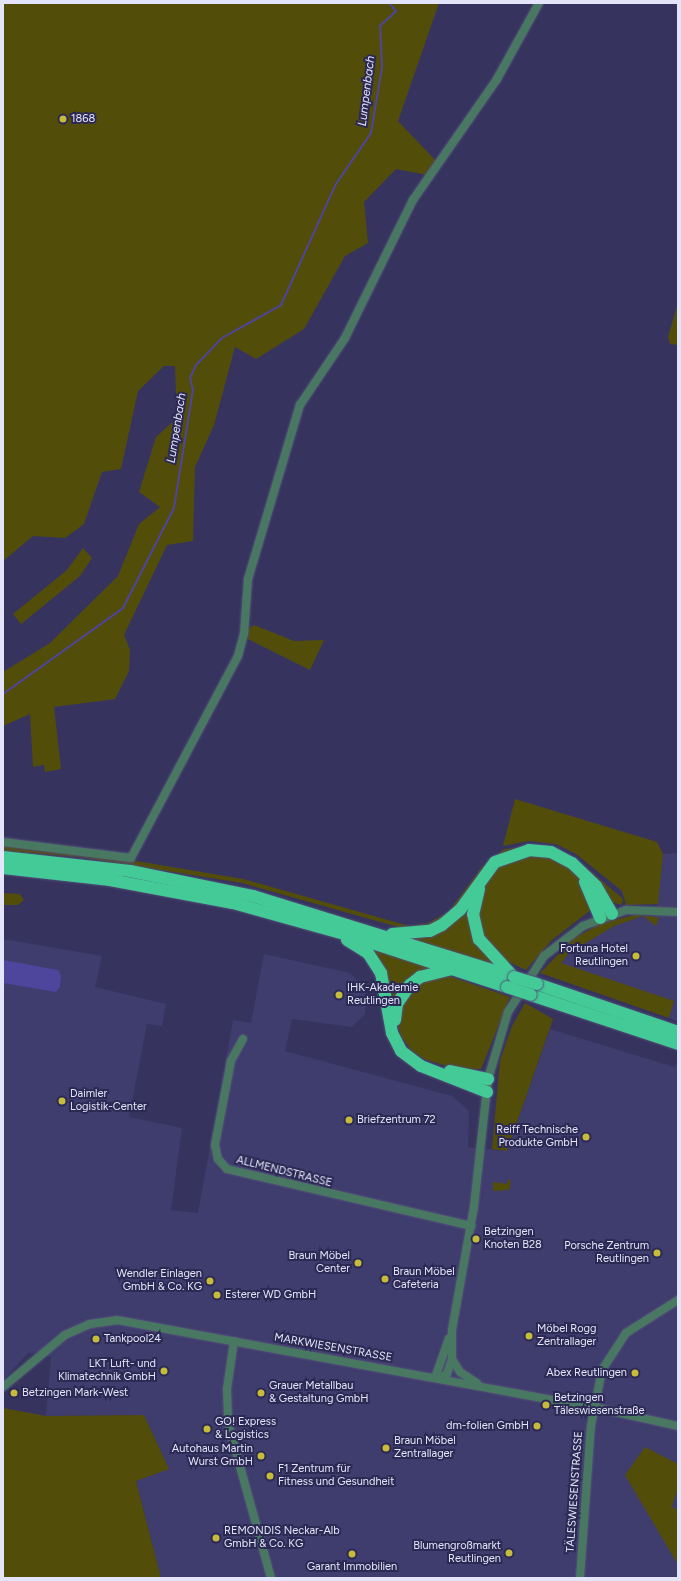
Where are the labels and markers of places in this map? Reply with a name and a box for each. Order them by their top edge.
place label: 1868 [71,112,95,126]
marker: 1868 [58,114,68,124]
place label: Fortuna Hotel Reutlingen [560,943,628,969]
marker: Fortuna Hotel Reutlingen [631,951,641,961]
place label: IHK-Akademie Reutlingen [347,982,418,1008]
marker: IHK-Akademie Reutlingen [334,990,344,1000]
place label: Daimler Logistik-Center [70,1088,147,1114]
marker: Daimler Logistik-Center [57,1096,67,1106]
place label: Briefzentrum 72 [357,1113,436,1127]
marker: Briefzentrum 72 [344,1115,354,1125]
place label: Reiff Technische Produkte GmbH [496,1124,578,1150]
marker: Reiff Technische Produkte GmbH [581,1132,591,1142]
place label: Betzingen Knoten B28 [484,1226,542,1252]
marker: Betzingen Knoten B28 [471,1234,481,1244]
place label: Porsche Zentrum Reutlingen [564,1240,649,1266]
marker: Porsche Zentrum Reutlingen [652,1248,662,1258]
place label: Braun Möbel Center [288,1250,350,1276]
marker: Braun Möbel Center [353,1258,363,1268]
place label: Braun Möbel Cafeteria [393,1266,455,1292]
place label: Wendler Einlagen GmbH & Co. KG [117,1268,202,1294]
marker: Braun Möbel Cafeteria [380,1274,390,1284]
marker: Wendler Einlagen GmbH & Co. KG [205,1276,215,1286]
place label: Esterer WD GmbH [225,1288,316,1302]
marker: Esterer WD GmbH [212,1290,222,1300]
place label: Möbel Rogg Zentrallager [537,1323,596,1349]
marker: Möbel Rogg Zentrallager [524,1331,534,1341]
place label: Tankpool24 [104,1332,161,1346]
marker: Tankpool24 [91,1334,101,1344]
place label: LKT Luft- und Klimatechnik GmbH [58,1358,156,1384]
marker: LKT Luft- und Klimatechnik GmbH [159,1366,169,1376]
place label: Abex Reutlingen [546,1366,627,1380]
marker: Abex Reutlingen [630,1368,640,1378]
place label: Grauer Metallbau & Gestaltung GmbH [269,1380,368,1406]
place label: Betzingen Mark-West [22,1386,128,1400]
marker: Betzingen Mark-West [9,1388,19,1398]
marker: Grauer Metallbau & Gestaltung GmbH [256,1388,266,1398]
place label: Betzingen Täleswiesenstraße [554,1392,644,1418]
marker: Betzingen Täleswiesenstraße [541,1400,551,1410]
place label: GO! Express & Logistics [215,1416,276,1442]
place label: dm-folien GmbH [446,1419,529,1433]
marker: dm-folien GmbH [532,1421,542,1431]
marker: GO! Express & Logistics [202,1424,212,1434]
place label: Braun Möbel Zentrallager [394,1435,456,1461]
place label: Autohaus Martin Wurst GmbH [172,1443,253,1469]
marker: Braun Möbel Zentrallager [381,1443,391,1453]
marker: Autohaus Martin Wurst GmbH [256,1451,266,1461]
place label: F1 Zentrum für Fitness und Gesundheit [278,1463,394,1489]
marker: F1 Zentrum für Fitness und Gesundheit [265,1471,275,1481]
place label: REMONDIS Neckar-Alb GmbH & Co. KG [224,1525,340,1551]
marker: REMONDIS Neckar-Alb GmbH & Co. KG [211,1533,221,1543]
place label: Blumengroßmarkt Reutlingen [413,1540,501,1566]
marker: Blumengroßmarkt Reutlingen [504,1548,514,1558]
marker: Garant Immobilien [347,1549,357,1559]
place label: Garant Immobilien [307,1560,397,1574]

